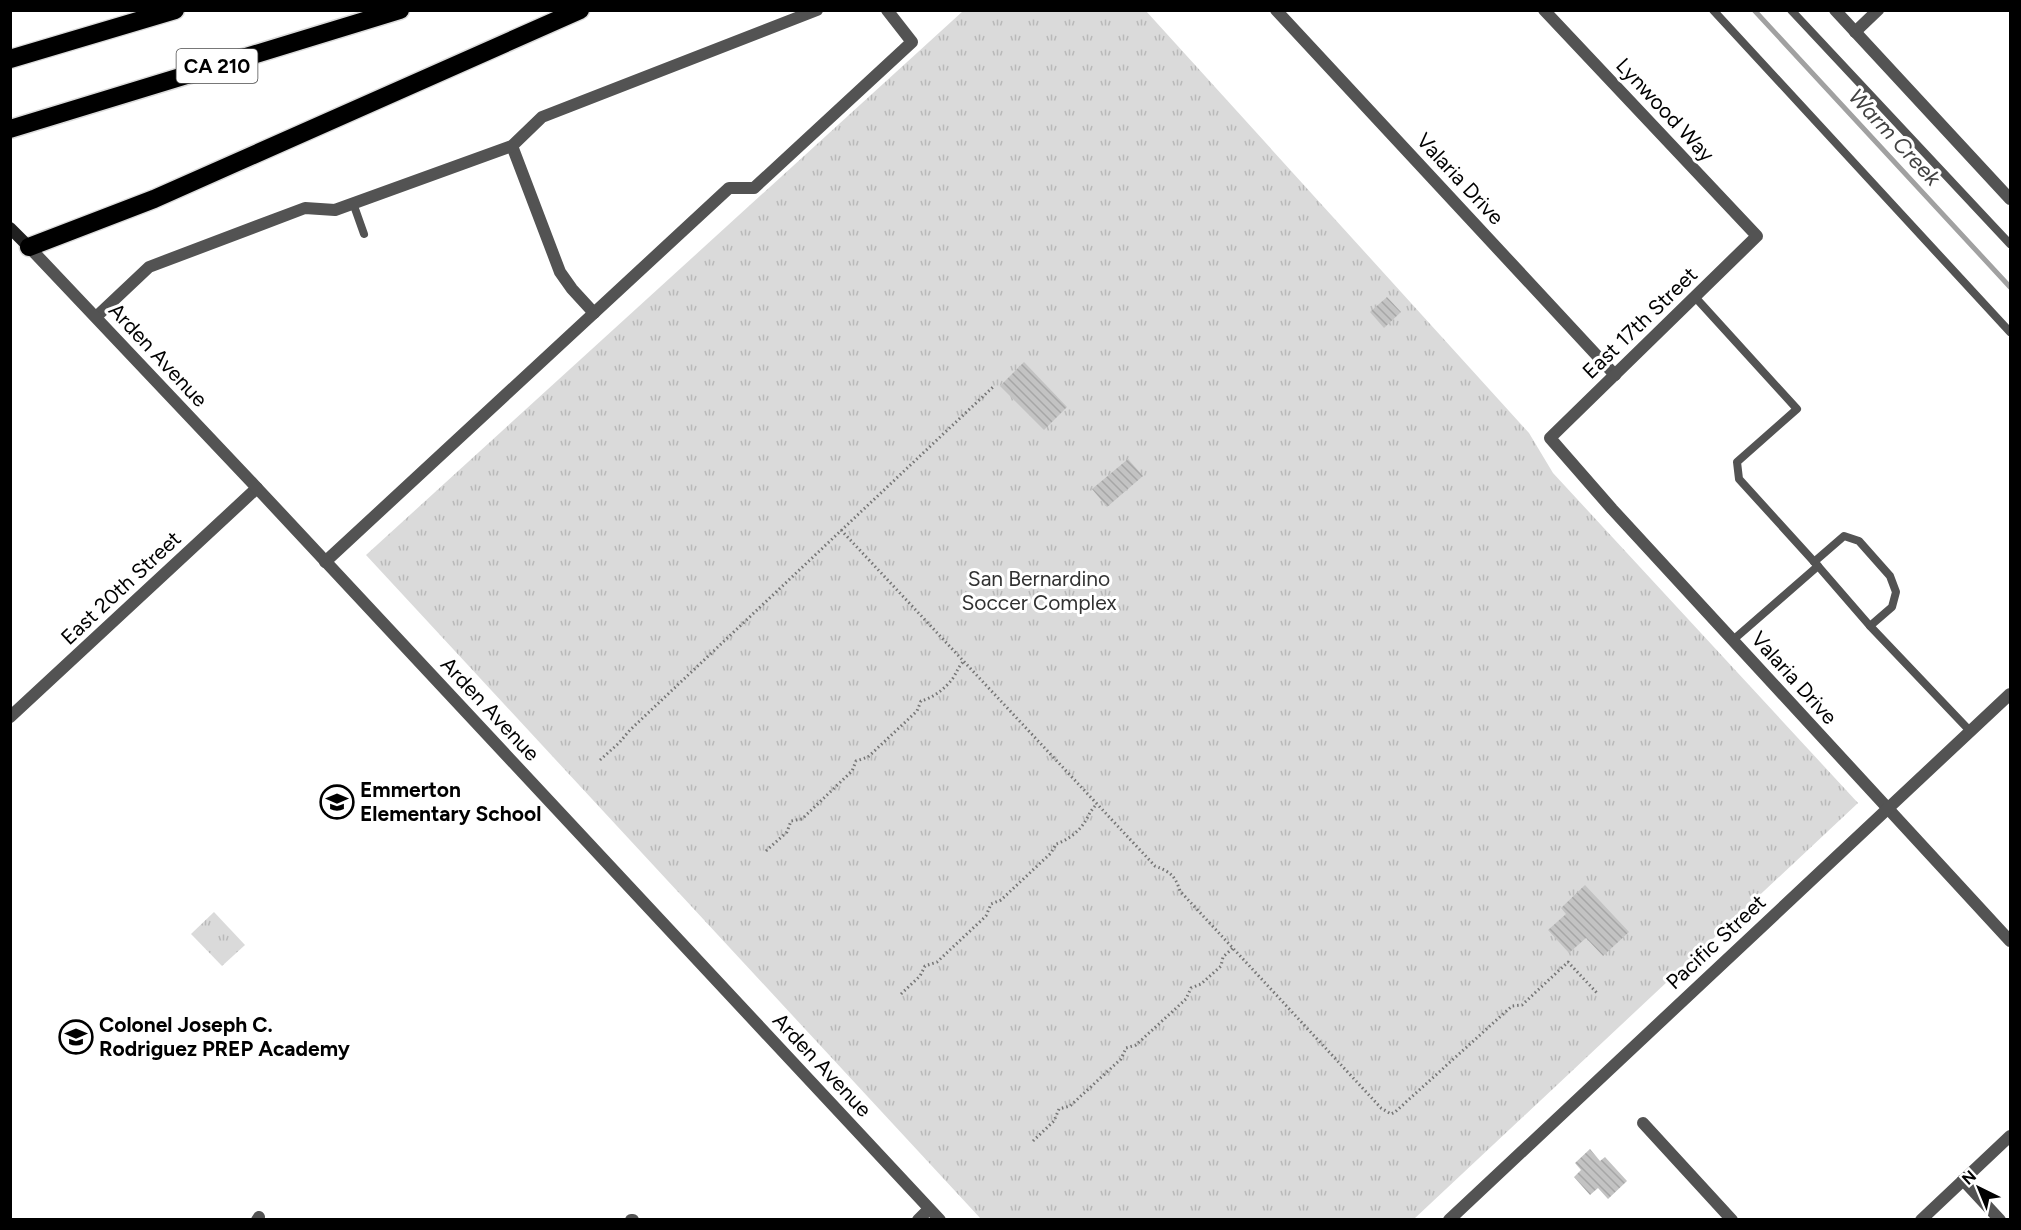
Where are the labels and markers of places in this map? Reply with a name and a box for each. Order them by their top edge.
place label: Emmerton Elementary School [360,777,541,826]
school or university icon: Emmerton Elementary School [319,784,355,820]
place label: Colonel Joseph C. Rodriguez PREP Academy [99,1012,351,1061]
school or university icon: Colonel Joseph C. Rodriguez PREP Academy [58,1019,94,1055]

